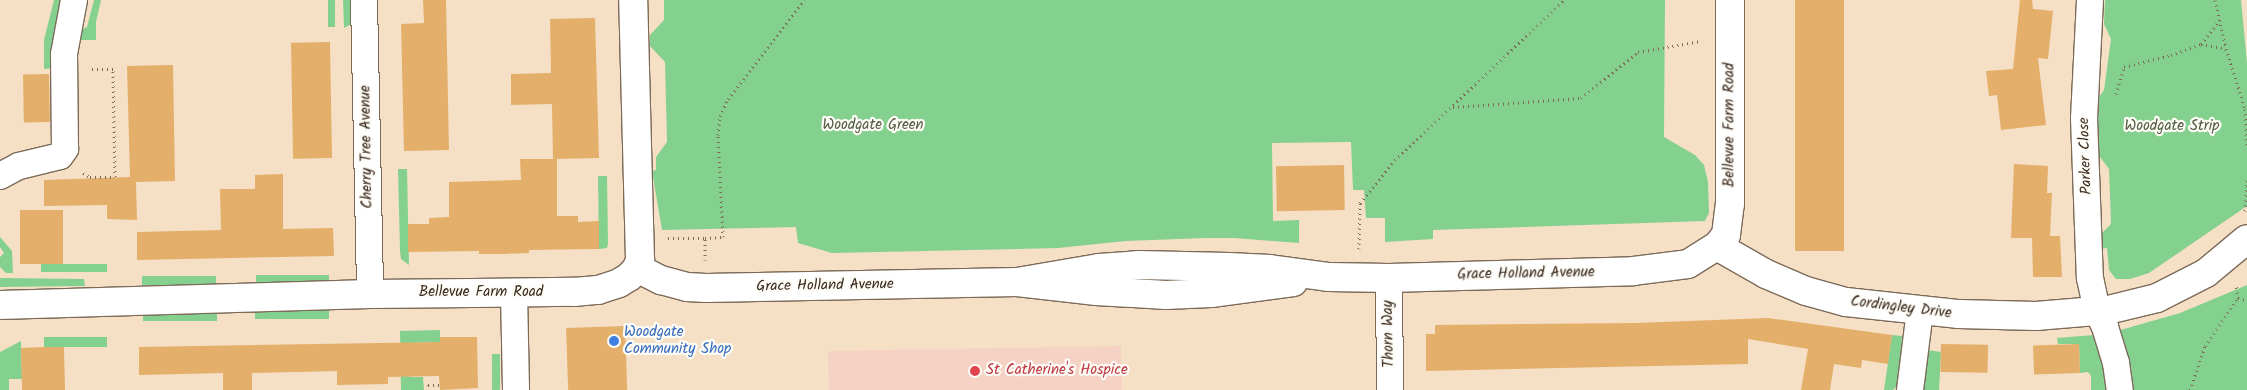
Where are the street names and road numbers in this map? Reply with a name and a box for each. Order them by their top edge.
street label: Bellevue Farm Road [1721,63,1739,187]
street label: Cherry Tree Avenue [357,85,377,209]
street label: Parker Close [2076,117,2096,195]
street label: Grace Holland Avenue [1457,264,1595,284]
street label: Grace Holland Avenue [756,276,894,296]
street label: Bellevue Farm Road [419,284,543,302]
street label: Cordingley Drive [1849,293,1953,323]
street label: Thorn Way [1379,300,1399,368]

